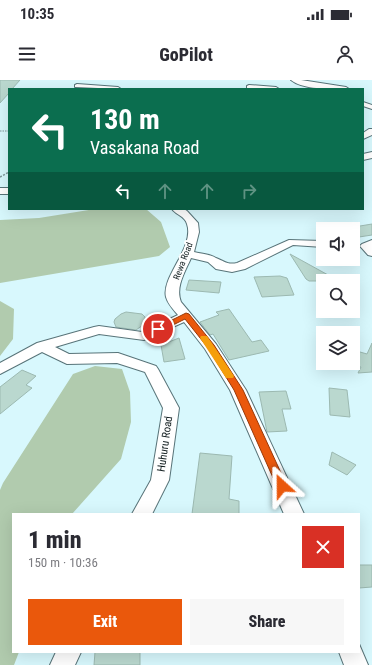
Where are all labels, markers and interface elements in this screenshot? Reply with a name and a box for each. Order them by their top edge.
text: 10:35 [20,5,54,23]
icon: menu [16,43,38,65]
icon: person [334,43,356,65]
text: GoPilot [159,44,213,65]
text: 130 m [90,103,160,136]
icon: left [24,104,76,156]
text: Vasakana Road [90,137,200,158]
icon: left [112,180,134,202]
icon: ahead [154,180,176,202]
icon: ahead [196,180,218,202]
icon: right [238,180,260,202]
map controls [316,222,360,370]
button: sound [316,222,360,266]
street label: Rewa Road [171,241,195,281]
button: search [316,274,360,318]
pin [141,312,175,346]
icon: arrive [147,318,169,340]
button: layers [316,326,360,370]
street label: Huhuru Road [155,415,175,473]
position arrow [261,465,303,507]
text: 1 min [28,526,82,554]
button: close [302,526,344,568]
text: 150 m · 10:36 [28,555,98,570]
button: Exit [28,599,182,645]
button: Share [190,599,344,645]

